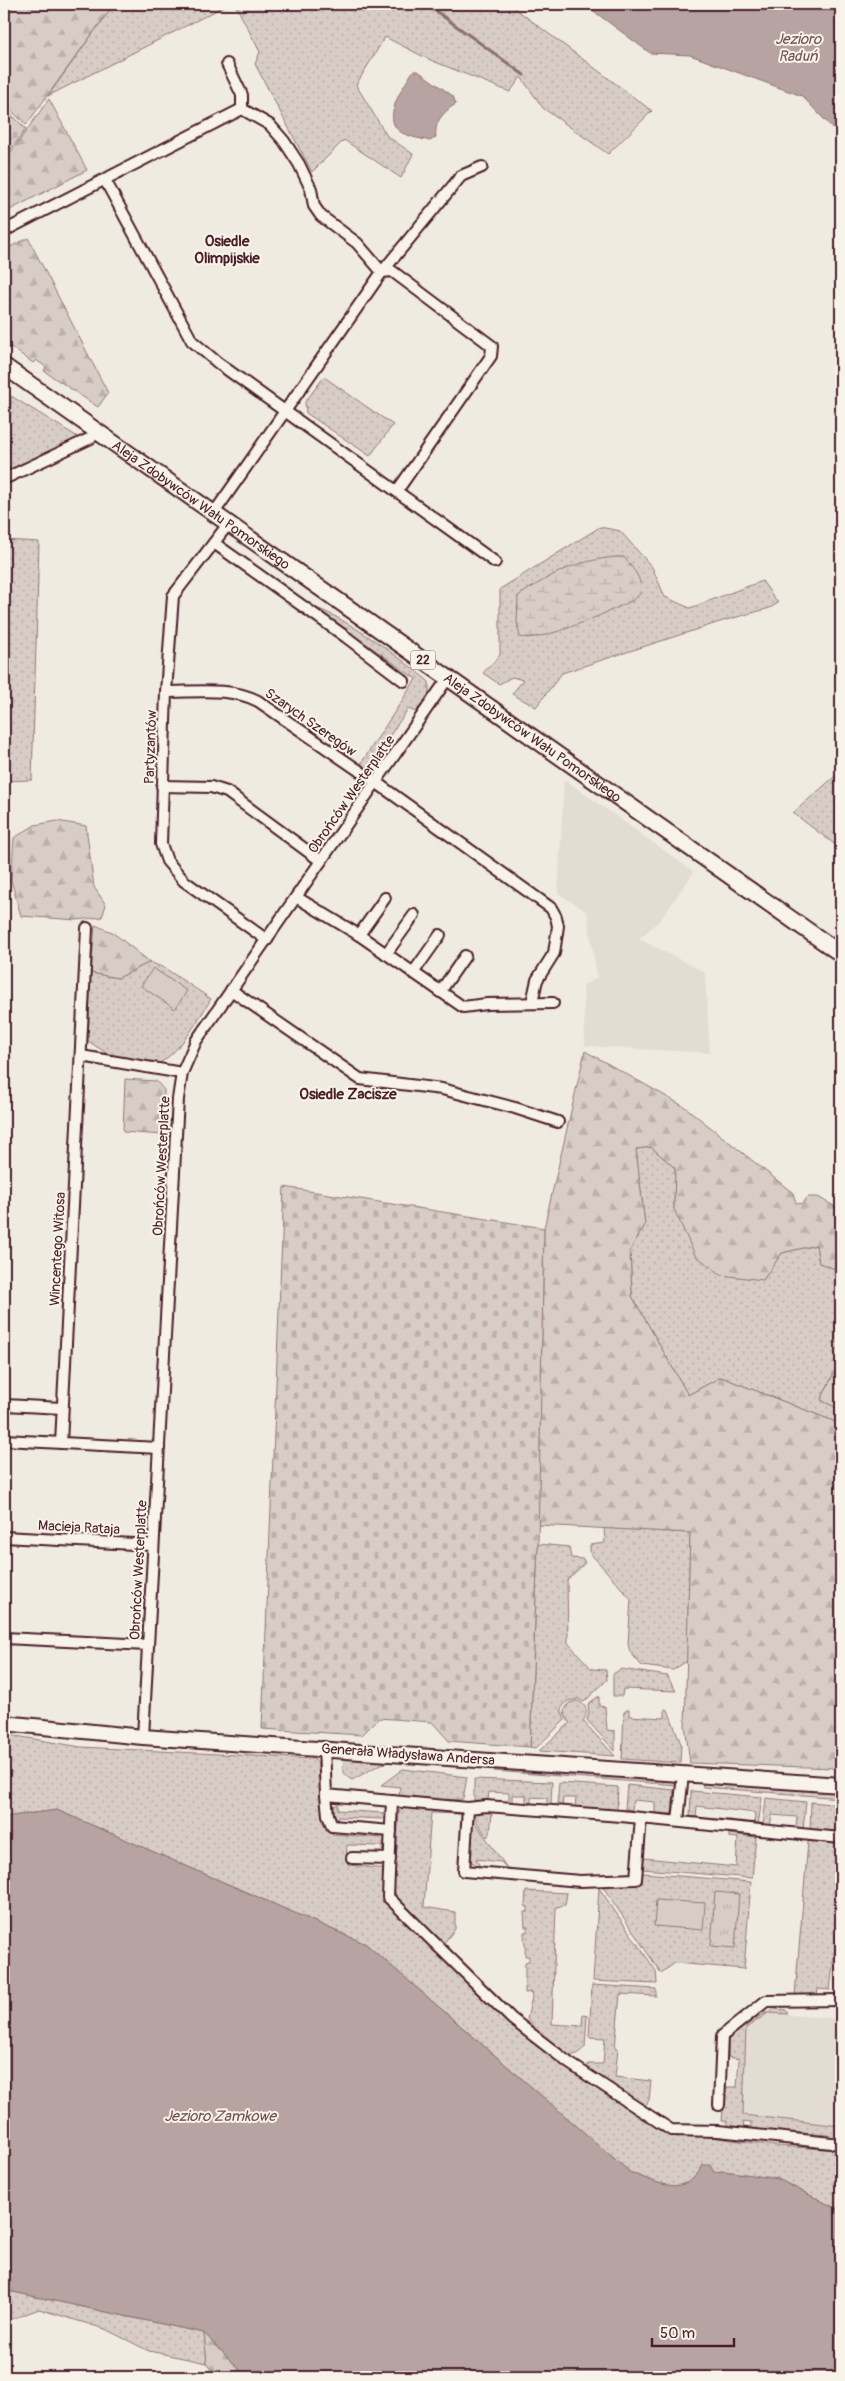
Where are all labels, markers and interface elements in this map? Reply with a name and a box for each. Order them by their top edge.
water label: Jezioro Raduń [775,30,822,66]
district label: Osiedle Olimpijskie [194,232,260,268]
street label: Aleja Zdobywców Wału Pomorskiego [109,437,293,574]
road number: 22 [410,650,436,670]
street label: Aleja Zdobywców Wału Pomorskiego [440,669,625,806]
street label: Szarych Szeregów [262,685,360,761]
street label: Partyzantów [141,709,160,784]
street label: Obrońców Westerplatte [304,732,399,857]
district label: Osiedle Zacisze [299,1085,397,1104]
street label: Obrońców Westerplatte [149,1095,174,1236]
street label: Wincentego Witosa [46,1192,69,1307]
street label: Obrońców Westerplatte [126,1499,151,1640]
street label: Macieja Rataja [38,1517,120,1538]
street label: Generała Władysława Andersa [321,1740,495,1769]
water label: Jezioro Zamkowe [164,2107,277,2126]
scale bar [652,2316,735,2348]
text: 50 m [660,2324,695,2343]

